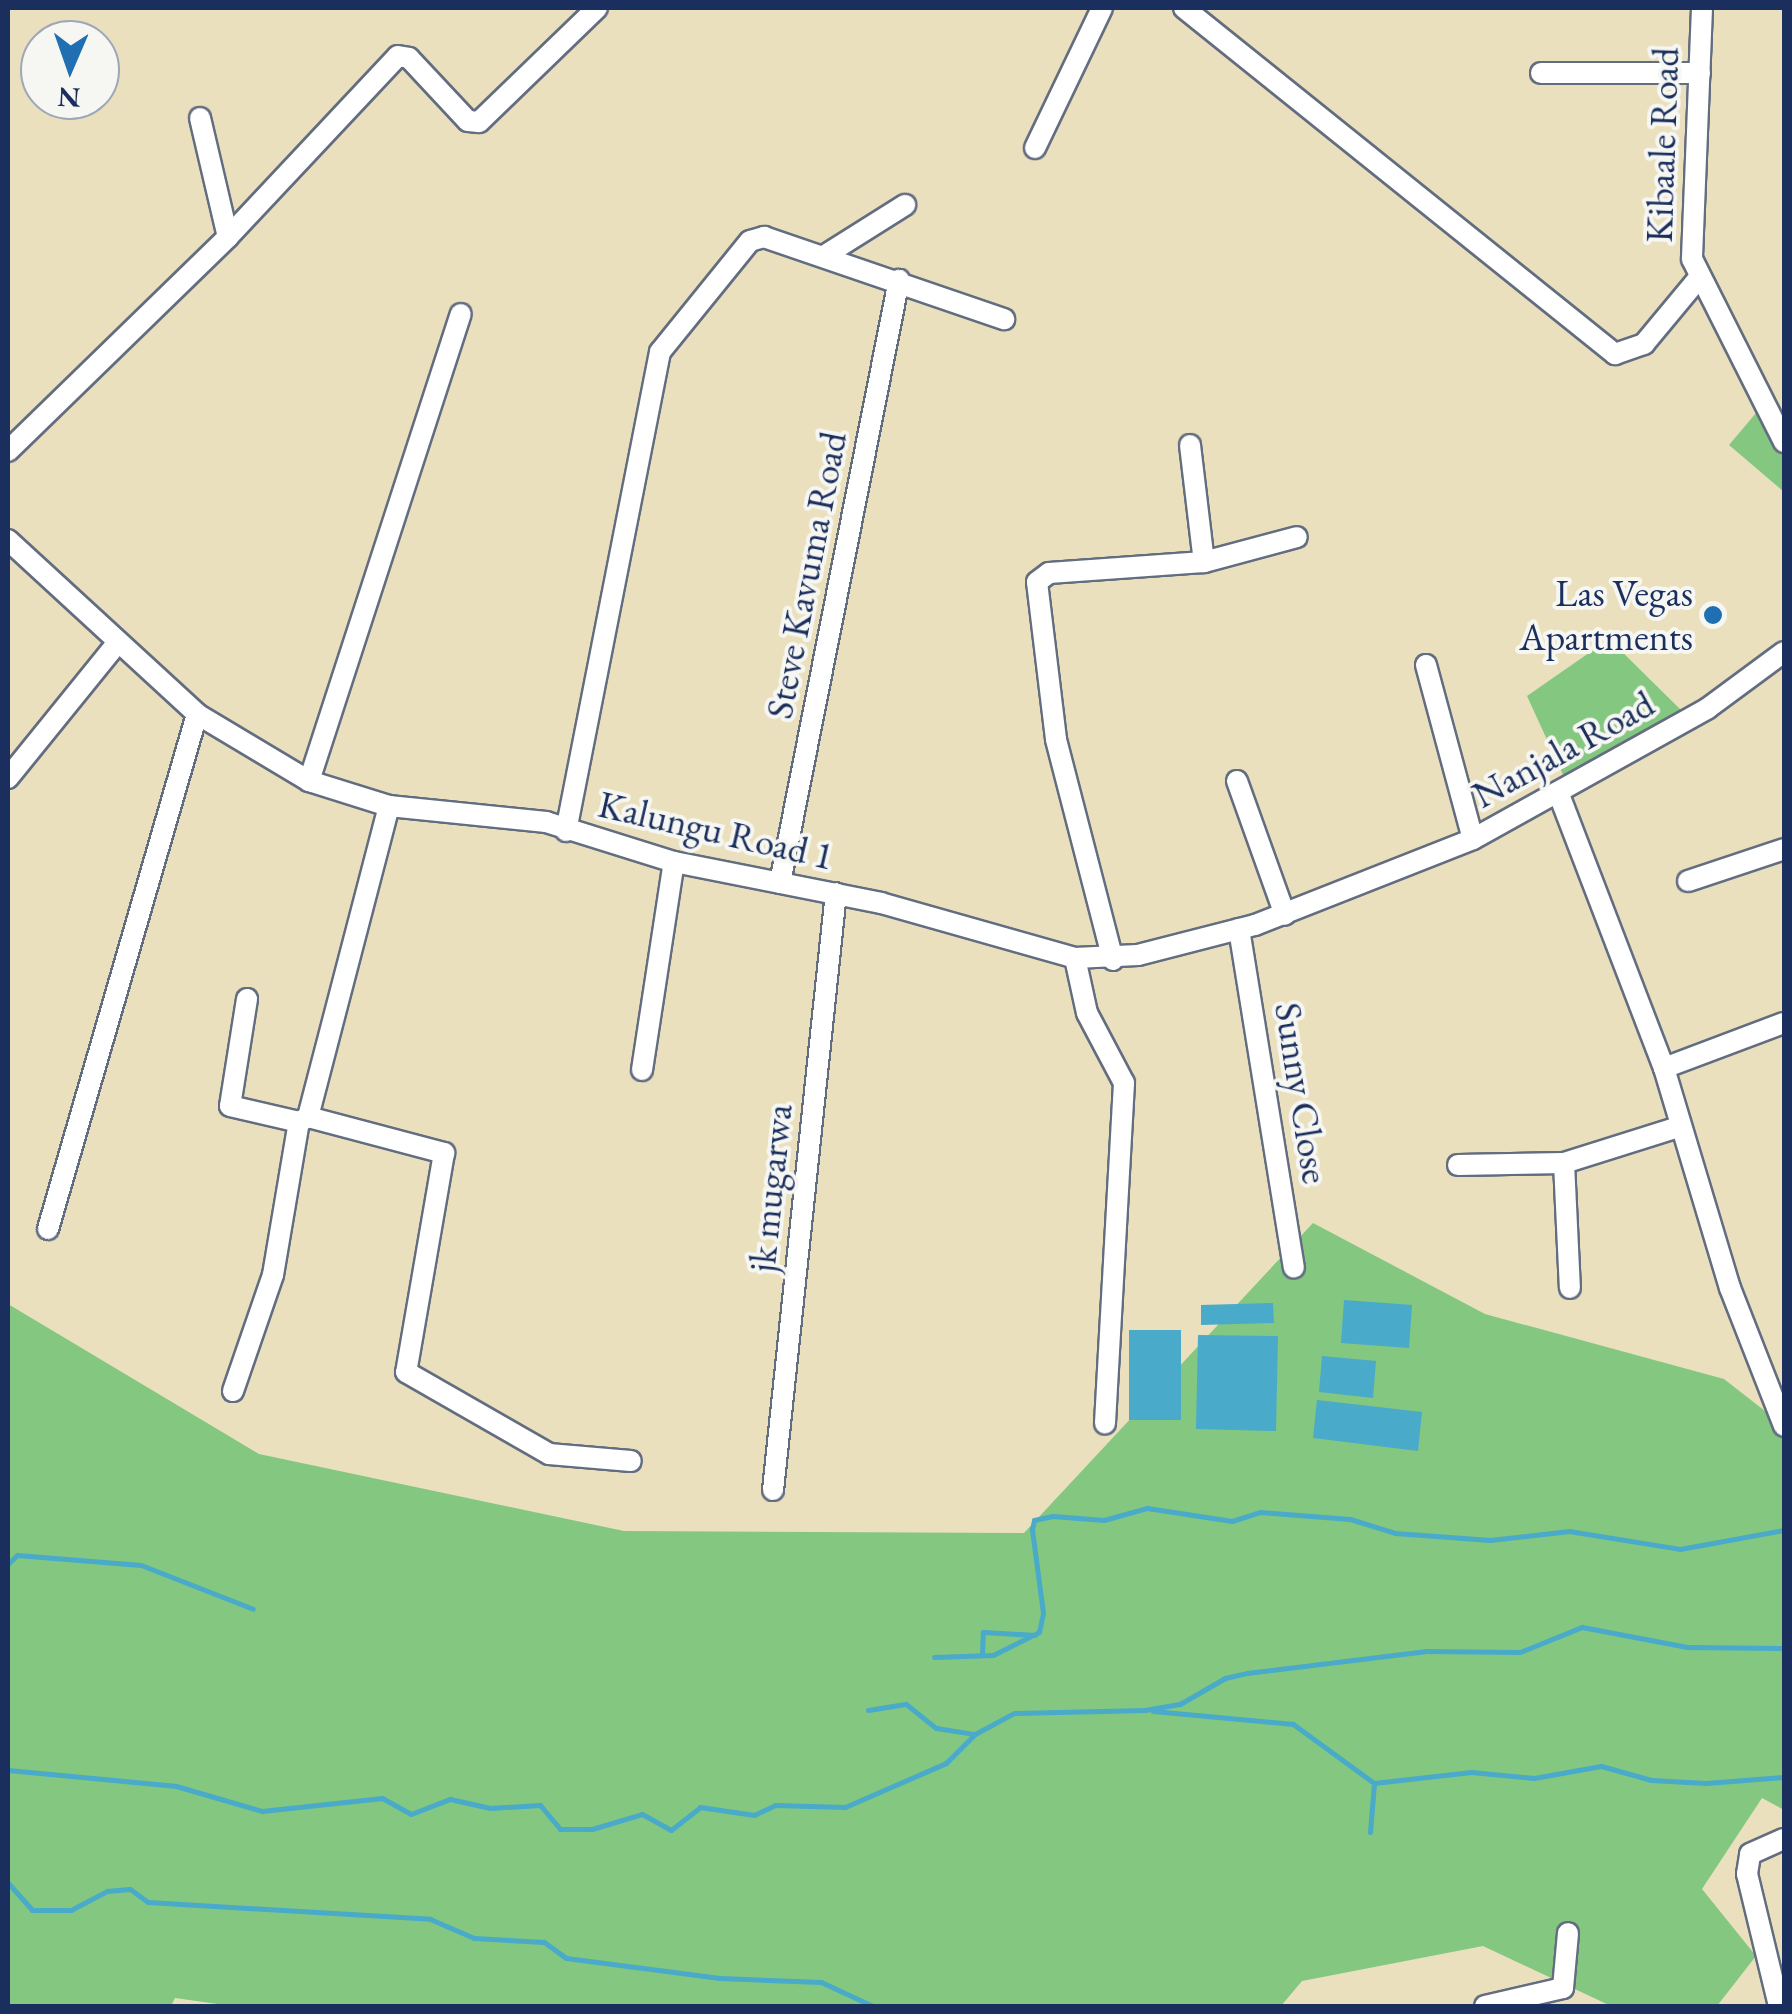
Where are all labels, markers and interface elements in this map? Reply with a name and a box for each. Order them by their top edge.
north arrow [20,20,120,120]
street label: Kibaale Road [1636,47,1688,243]
text: N [57,80,81,116]
street label: Steve Kavuma Road [756,428,856,722]
place label: Las Vegas Apartments [1519,570,1693,659]
marker: Las Vegas Apartments [1702,604,1724,626]
street label: Nanjala Road [1464,680,1662,818]
street label: Kalungu Road 1 [594,781,838,879]
street label: Sunny Close [1265,999,1339,1187]
street label: jk mugarwa [739,1102,801,1274]

